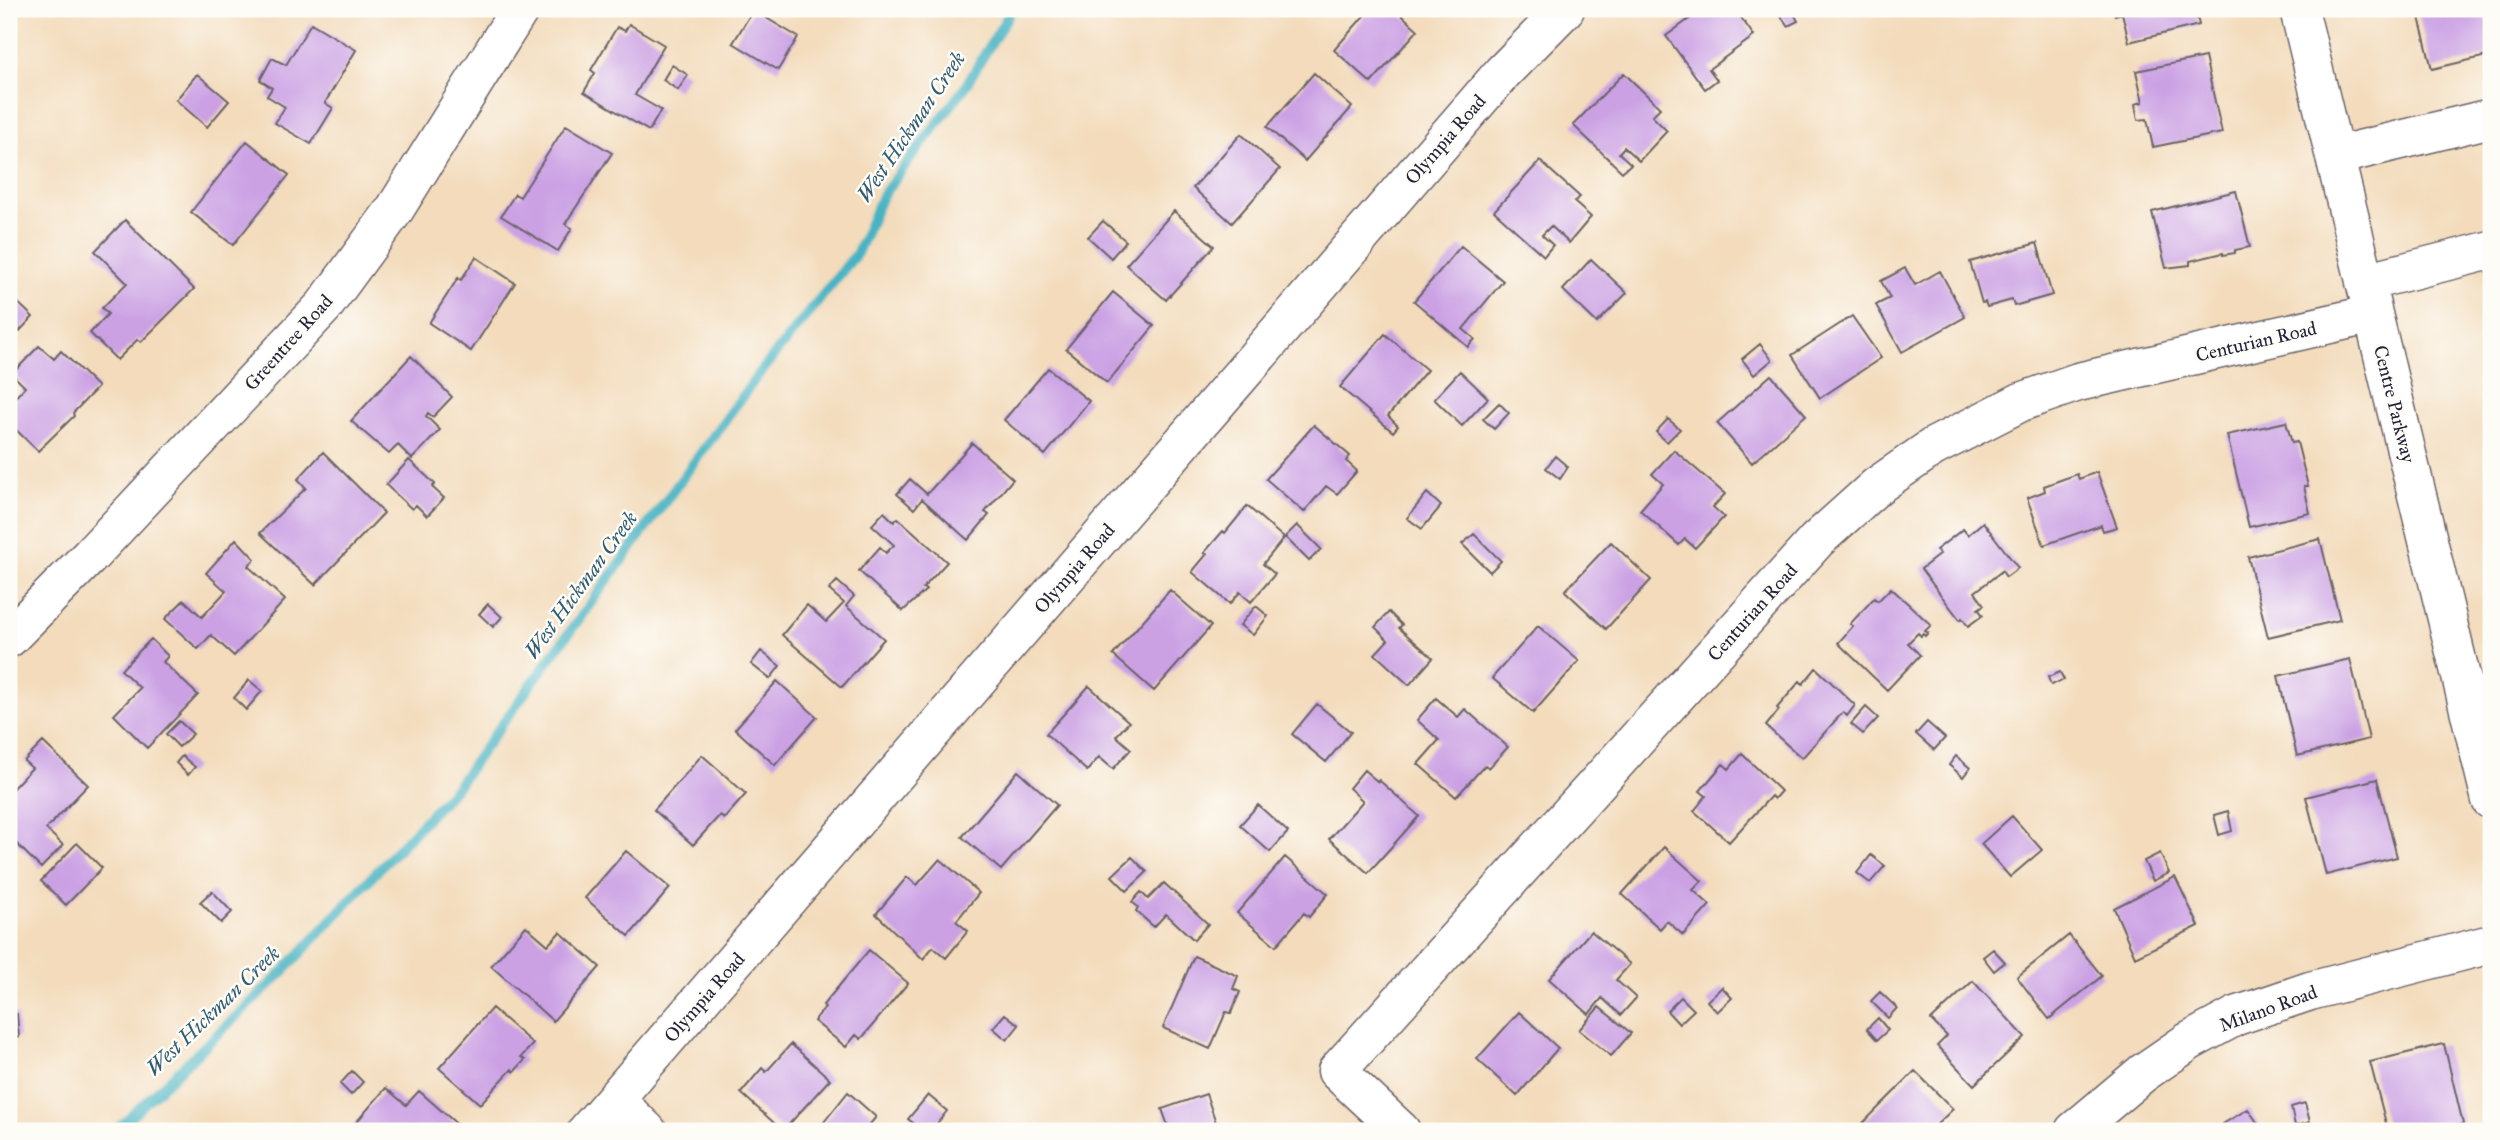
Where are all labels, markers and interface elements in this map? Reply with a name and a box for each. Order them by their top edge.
water label: West Hickman Creek [851,46,971,207]
street label: Olympia Road [1400,89,1491,189]
street label: Greentree Road [239,289,338,395]
street label: Centurian Road [2194,316,2319,367]
street label: Centre Parkway [2369,343,2420,466]
water label: West Hickman Creek [519,506,644,664]
street label: Olympia Road [1029,518,1120,618]
street label: Centurian Road [1703,559,1802,666]
water label: West Hickman Creek [141,940,286,1081]
street label: Olympia Road [659,947,750,1047]
street label: Milano Road [2216,980,2321,1037]

